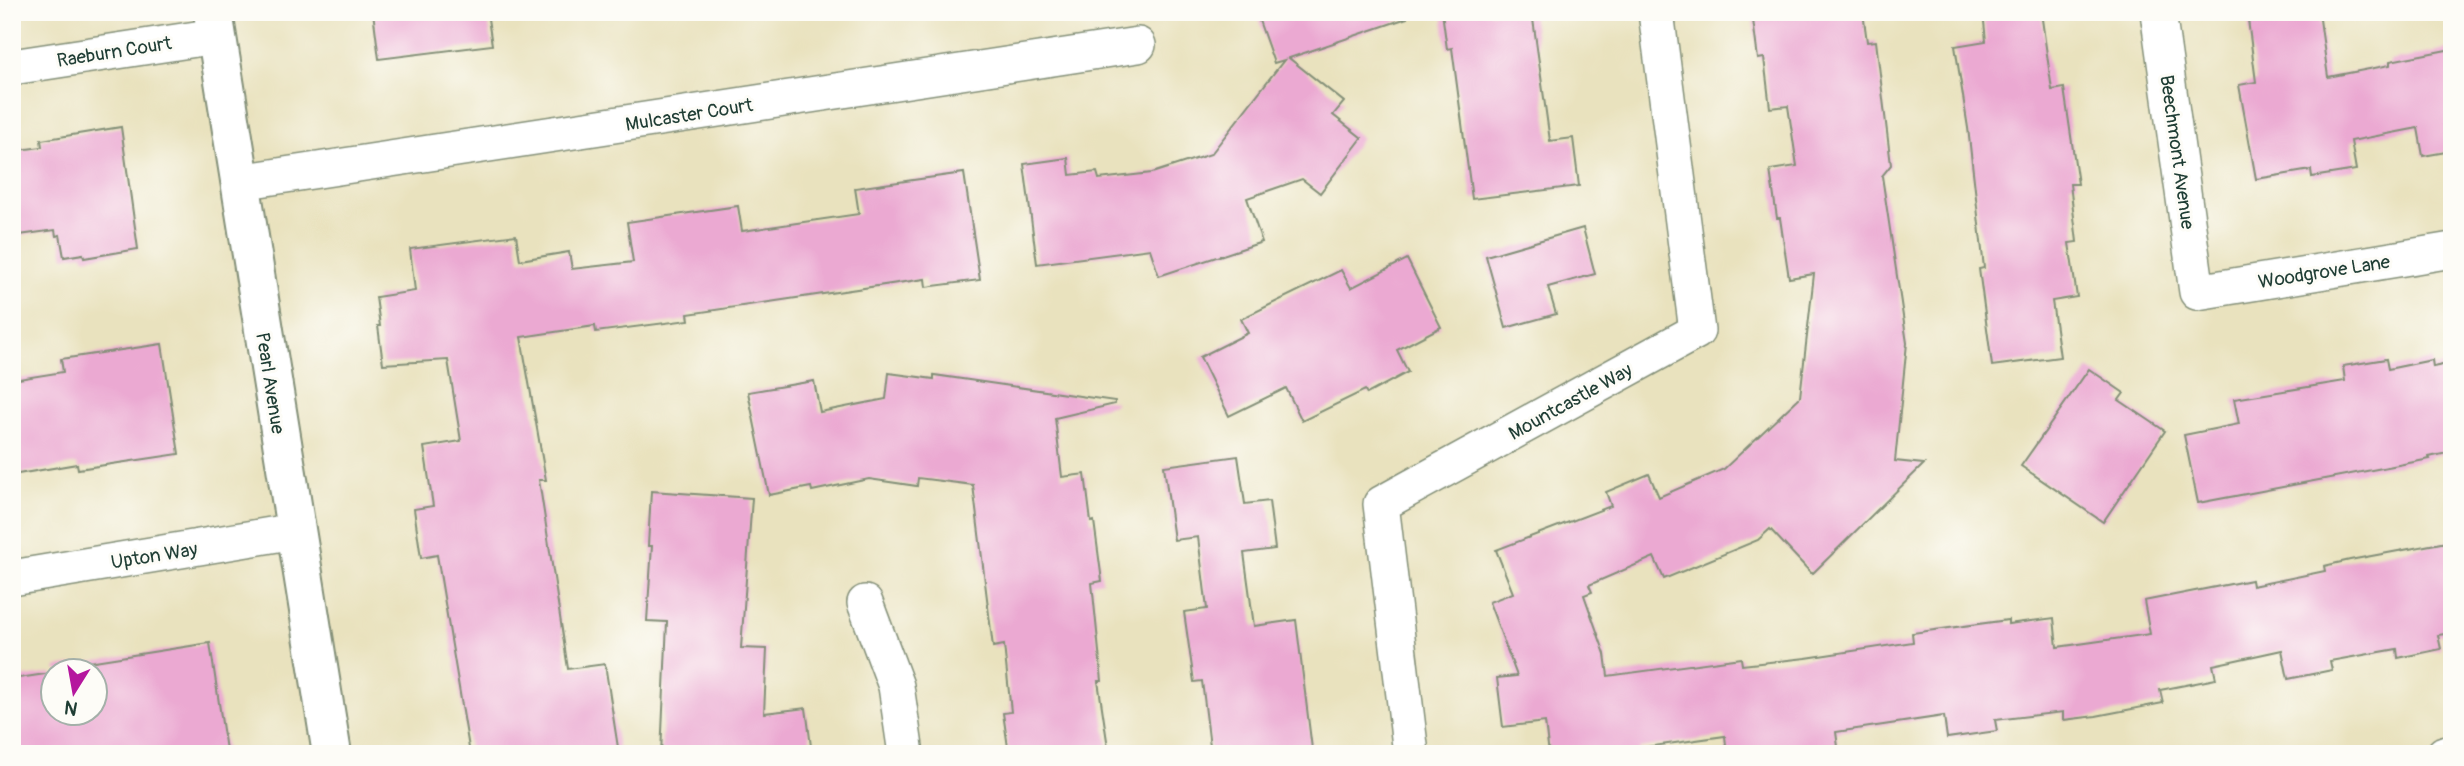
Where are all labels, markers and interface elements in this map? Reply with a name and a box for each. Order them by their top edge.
street label: Raeburn Court [55,31,173,73]
street label: Beechmont Avenue [2154,73,2200,232]
street label: Mulcaster Court [624,93,755,137]
street label: Woodgrove Lane [2257,250,2392,294]
street label: Pearl Avenue [250,331,290,436]
street label: Mountcastle Way [1505,358,1636,446]
street label: Upton Way [109,537,199,575]
north arrow [38,658,108,728]
text: N [62,695,80,721]

